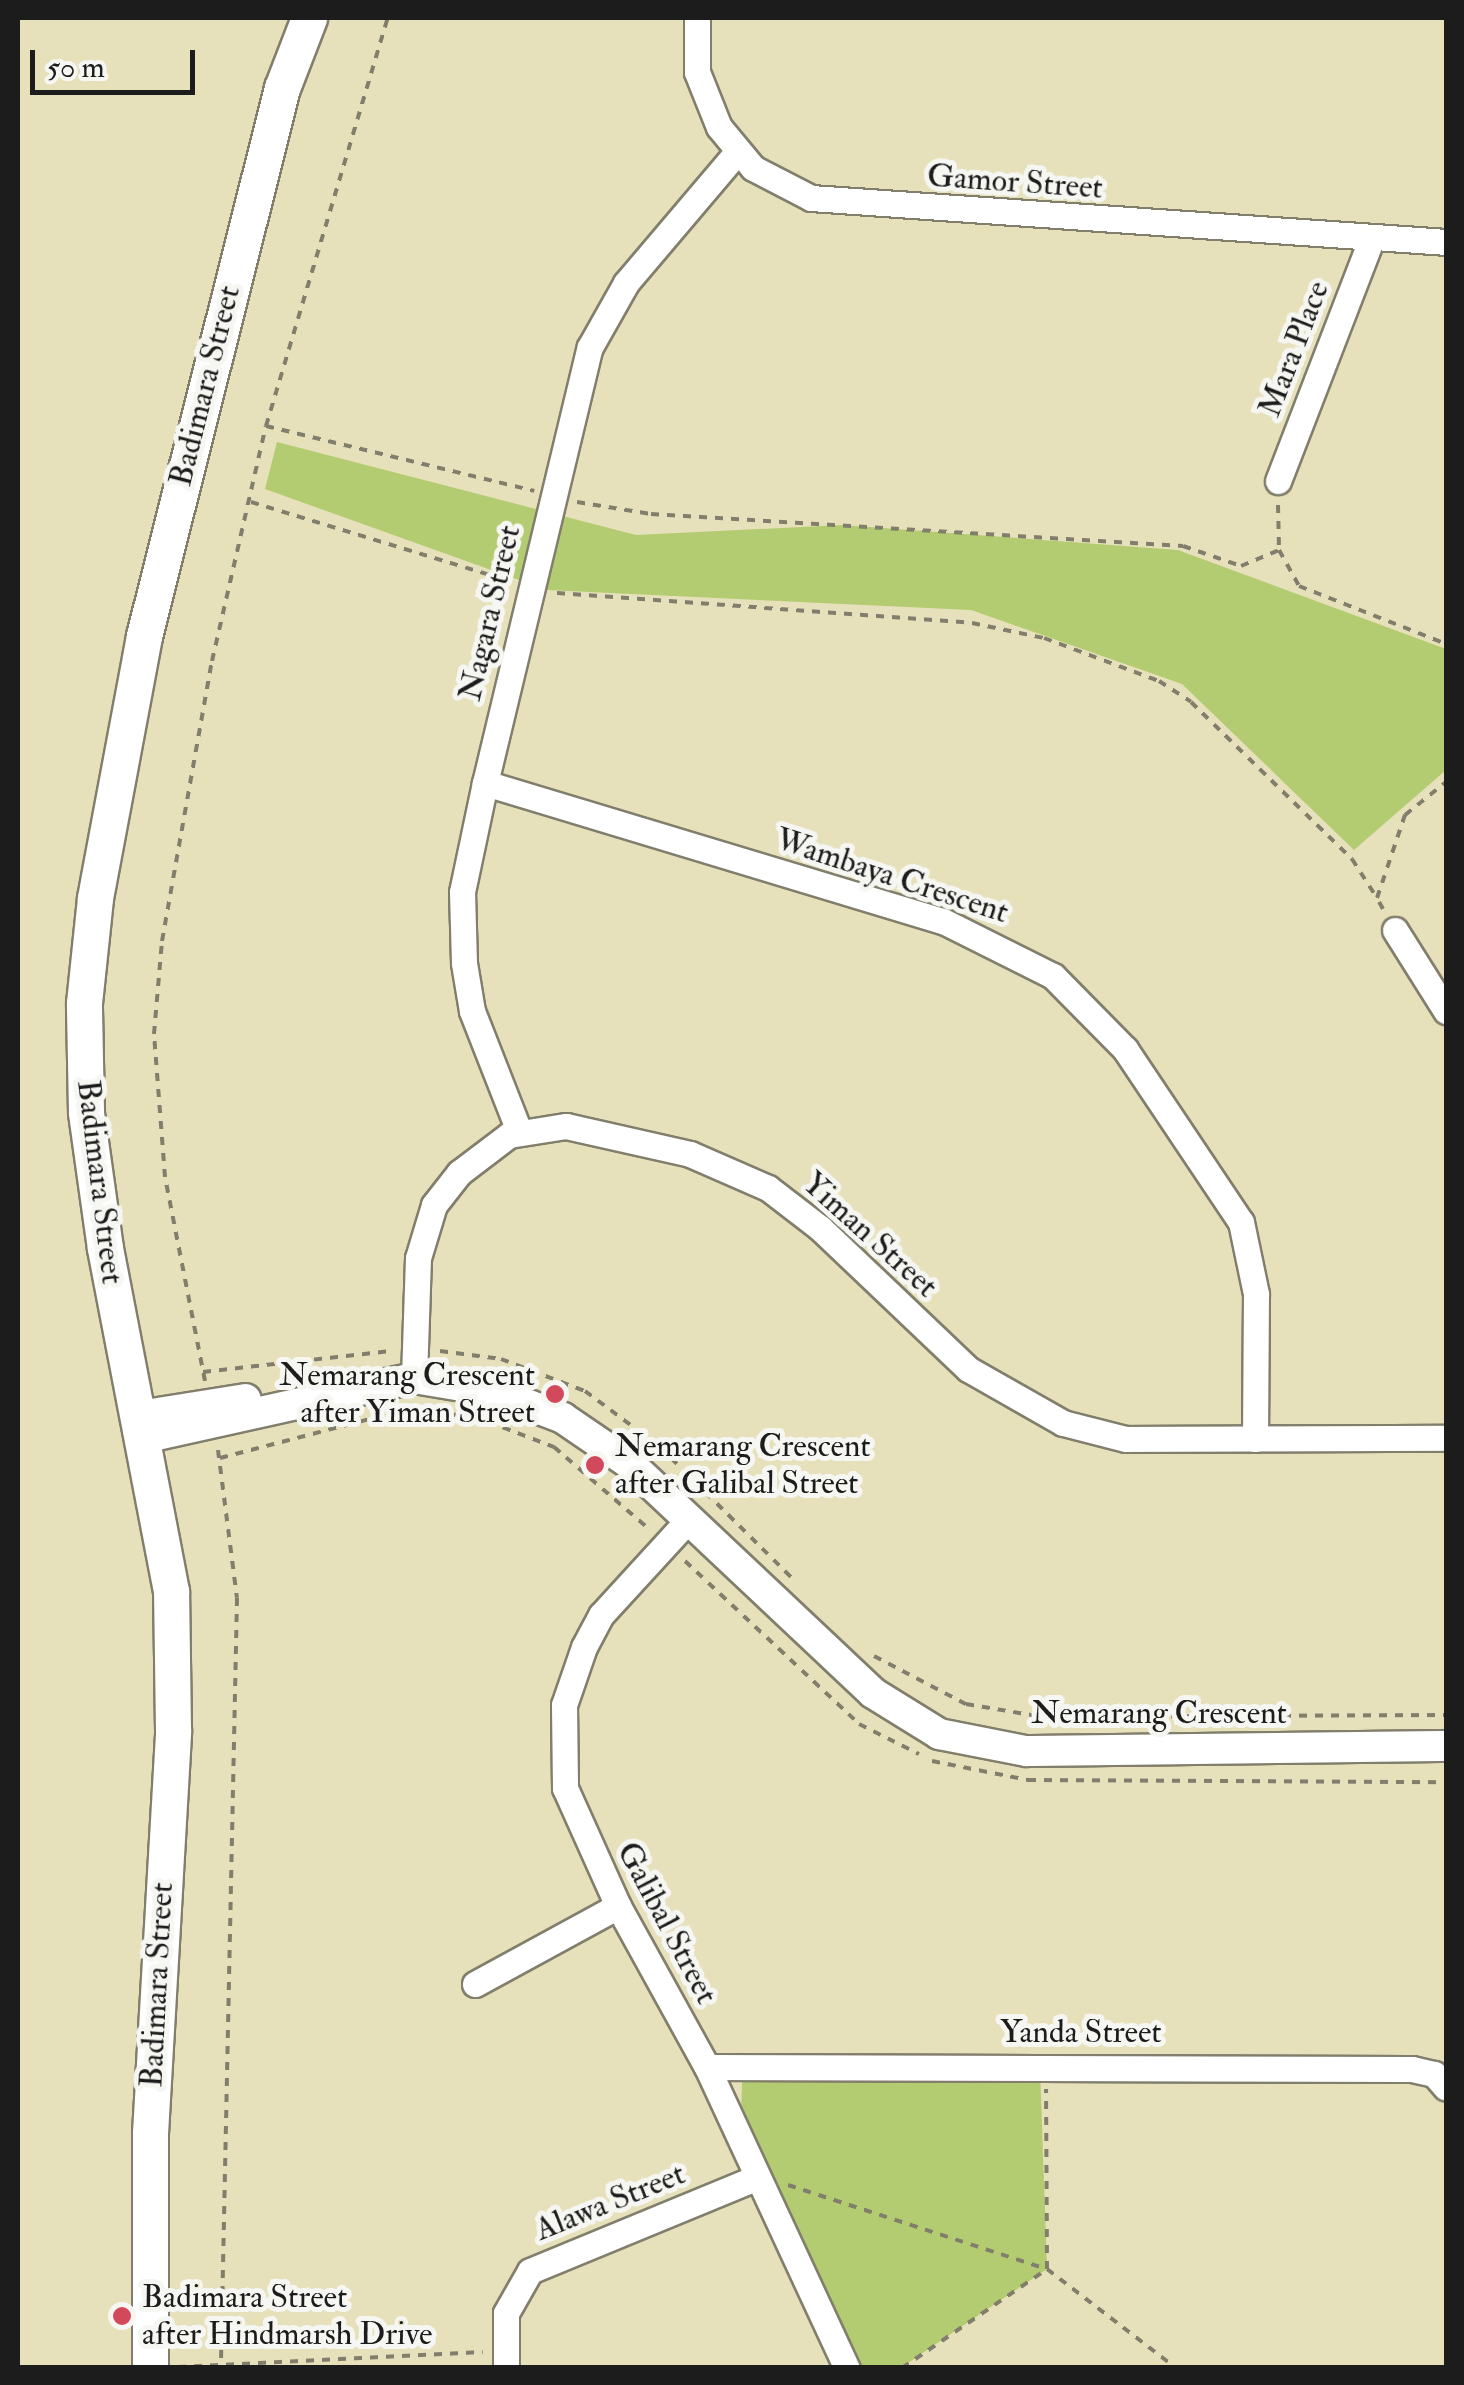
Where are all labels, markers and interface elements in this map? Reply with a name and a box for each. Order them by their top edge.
scale bar [35,30,200,92]
text: 50 m [47,49,105,86]
street label: Gamor Street [926,157,1104,207]
street label: Mara Place [1251,276,1337,422]
street label: Badimara Street [162,282,248,490]
street label: Nagara Street [451,522,529,704]
street label: Wambaya Crescent [771,820,1013,932]
street label: Badimara Street [68,1078,132,1286]
street label: Yiman Street [794,1164,946,1306]
place label: Nemarang Crescent after Yiman Street [279,1357,535,1432]
marker: Nemarang Crescent after Yiman Street [544,1383,566,1405]
place label: Nemarang Crescent after Galibal Street [615,1428,871,1503]
marker: Nemarang Crescent after Galibal Street [584,1454,606,1476]
street label: Nemarang Crescent [1031,1694,1287,1732]
street label: Galibal Street [608,1836,726,2010]
street label: Badimara Street [132,1881,182,2089]
street label: Yanda Street [1000,2013,1162,2051]
street label: Alawa Street [530,2155,690,2249]
place label: Badimara Street after Hindmarsh Drive [142,2279,432,2354]
marker: Badimara Street after Hindmarsh Drive [111,2305,133,2327]

